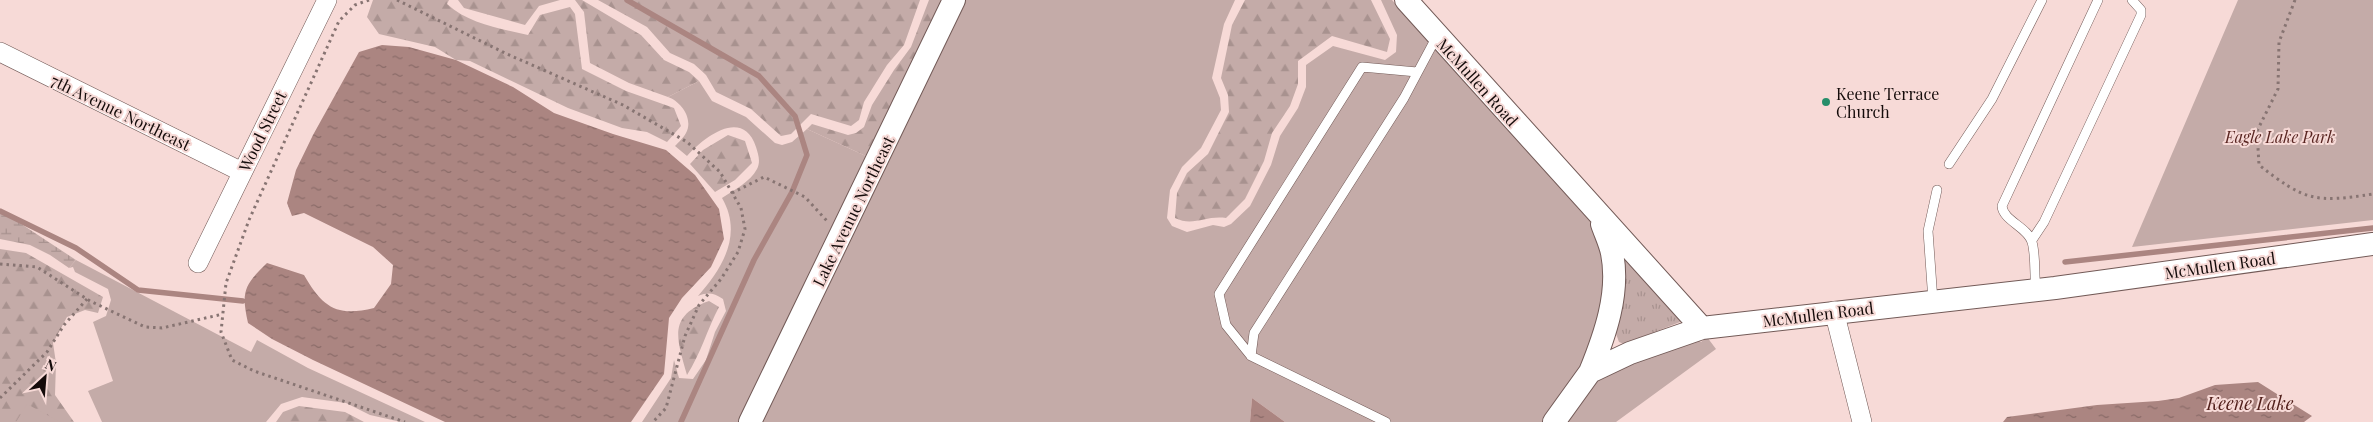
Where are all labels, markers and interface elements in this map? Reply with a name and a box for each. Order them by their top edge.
street label: McMullen Road [1433,34,1523,130]
street label: 7th Avenue Northeast [48,69,195,155]
place label: Keene Terrace Church [1836,83,1939,122]
street label: Wood Street [233,87,291,176]
marker: Keene Terrace Church [1820,96,1832,108]
park label: Eagle Lake Park [2224,126,2335,147]
street label: Lake Avenue Northeast [807,132,899,290]
street label: McMullen Road [2163,247,2277,283]
street label: McMullen Road [1761,297,1875,331]
north arrow [20,352,70,402]
text: N [42,354,60,376]
water label: Keene Lake [2206,391,2294,415]

